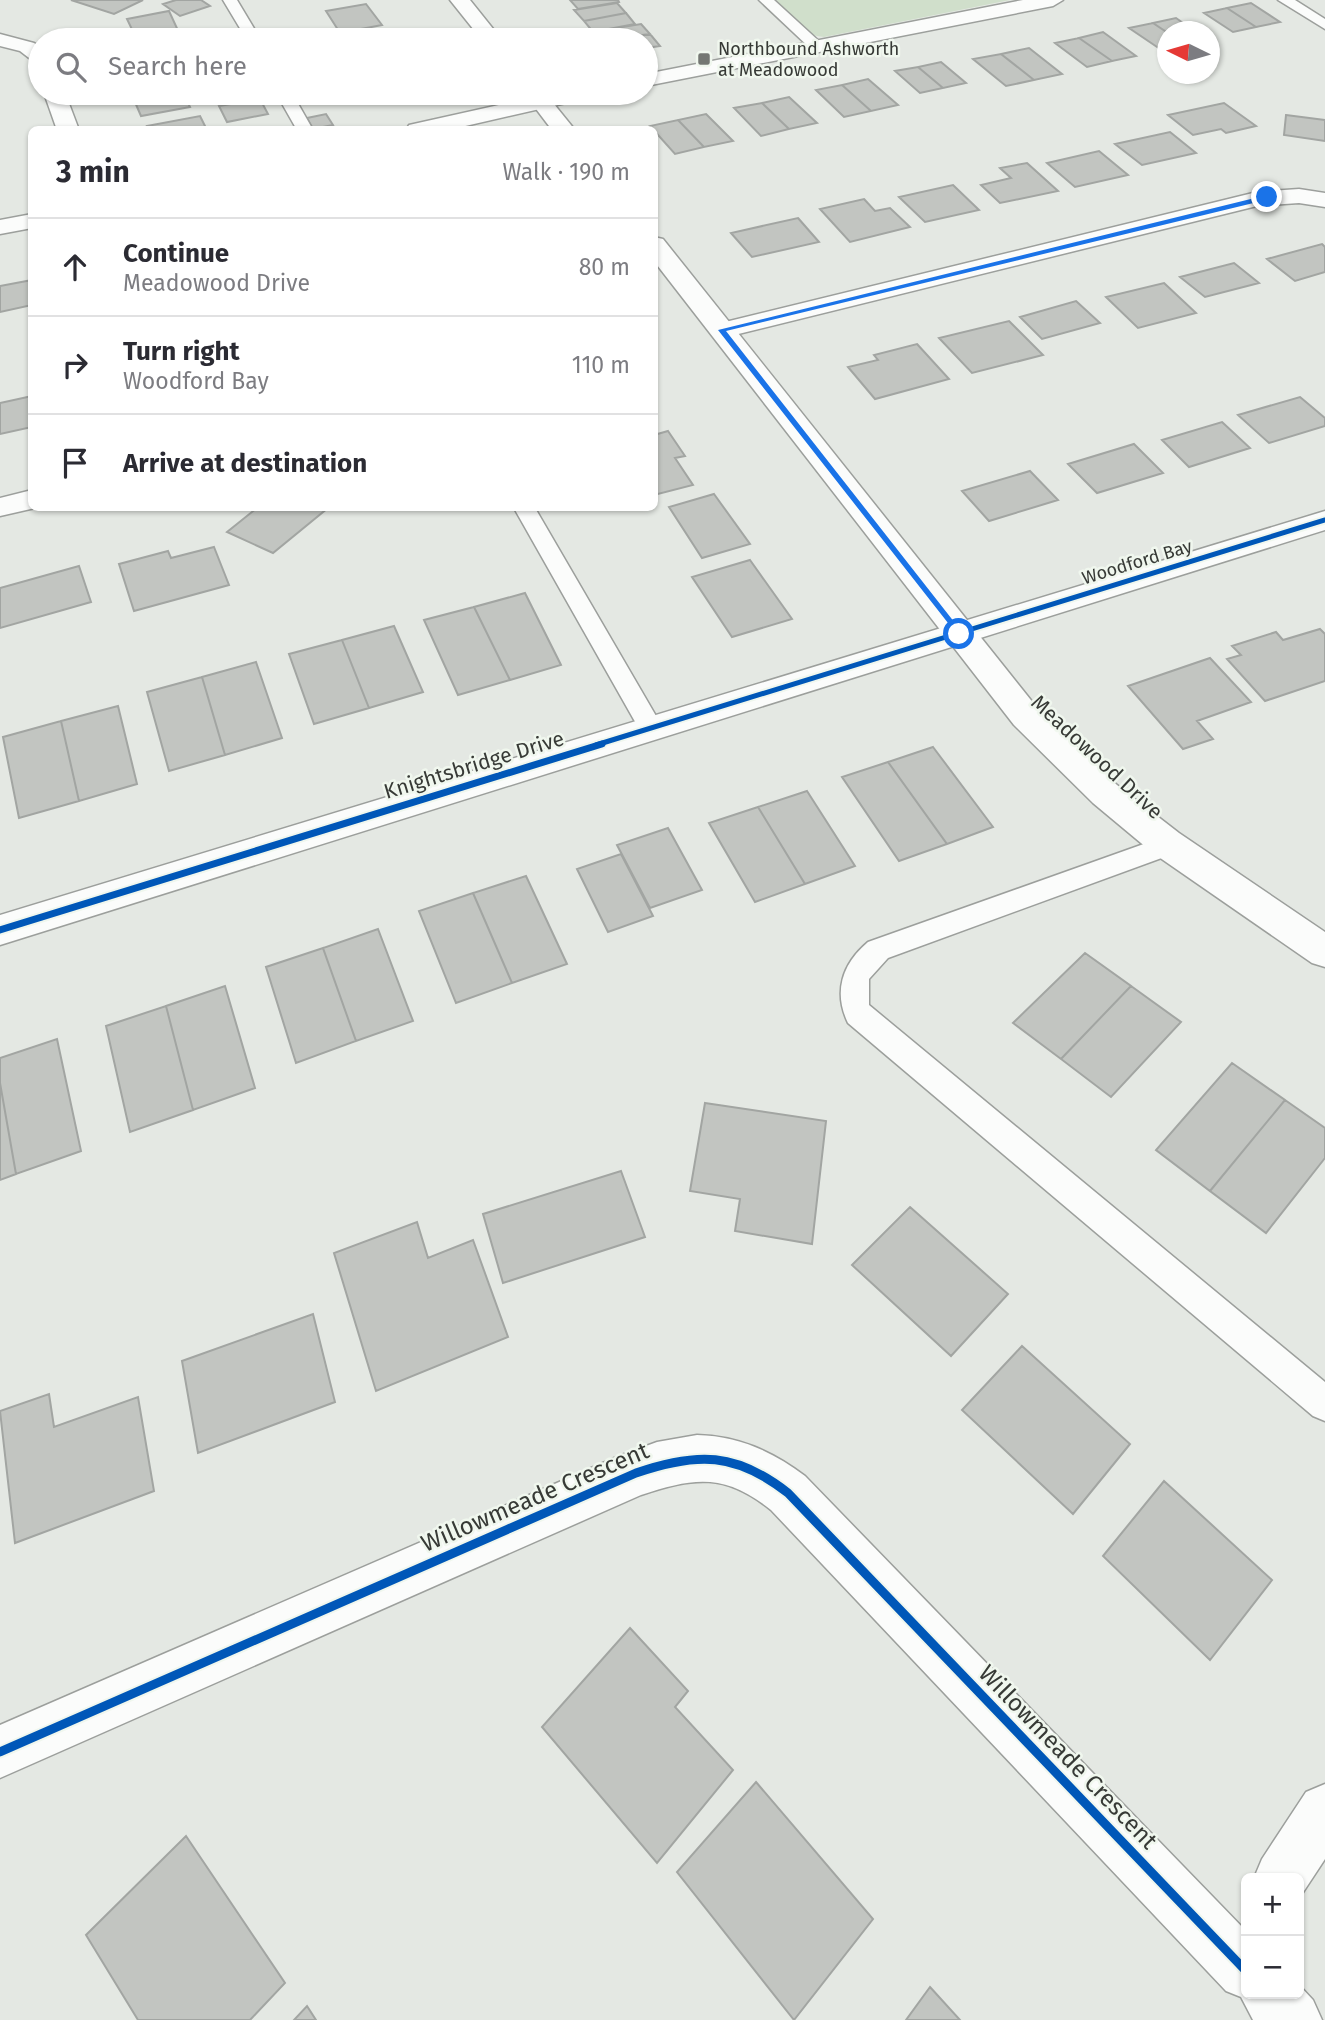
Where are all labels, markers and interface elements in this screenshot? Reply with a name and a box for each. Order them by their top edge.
north arrow [1157,21,1220,84]
search box [28,28,658,105]
place label: Northbound Ashworth at Meadowood [718,38,899,81]
icon: search [52,48,90,86]
text: Search here [108,51,247,82]
marker: Northbound Ashworth at Meadowood [696,51,712,67]
text: 3 min [56,154,130,190]
text: Walk · 190 m [503,158,630,186]
route end [1251,181,1282,212]
text: Continue [123,238,229,269]
icon: ahead [56,248,94,286]
text: 80 m [579,253,630,281]
text: Meadowood Drive [123,269,310,297]
text: Turn right [123,336,240,367]
icon: right [56,346,94,384]
text: 110 m [572,351,630,379]
text: Woodford Bay [123,367,269,395]
icon: arrive [56,444,94,482]
text: Arrive at destination [123,448,367,479]
street label: Woodford Bay [1079,535,1195,589]
route start [943,618,974,649]
street label: Meadowood Drive [1026,689,1168,825]
street label: Knightsbridge Drive [381,725,567,805]
street label: Willowmeade Crescent [417,1436,653,1558]
street label: Willowmeade Crescent [973,1659,1163,1855]
map controls [1241,1873,1304,1999]
button: + [1241,1873,1304,1936]
button: − [1241,1936,1304,1999]

